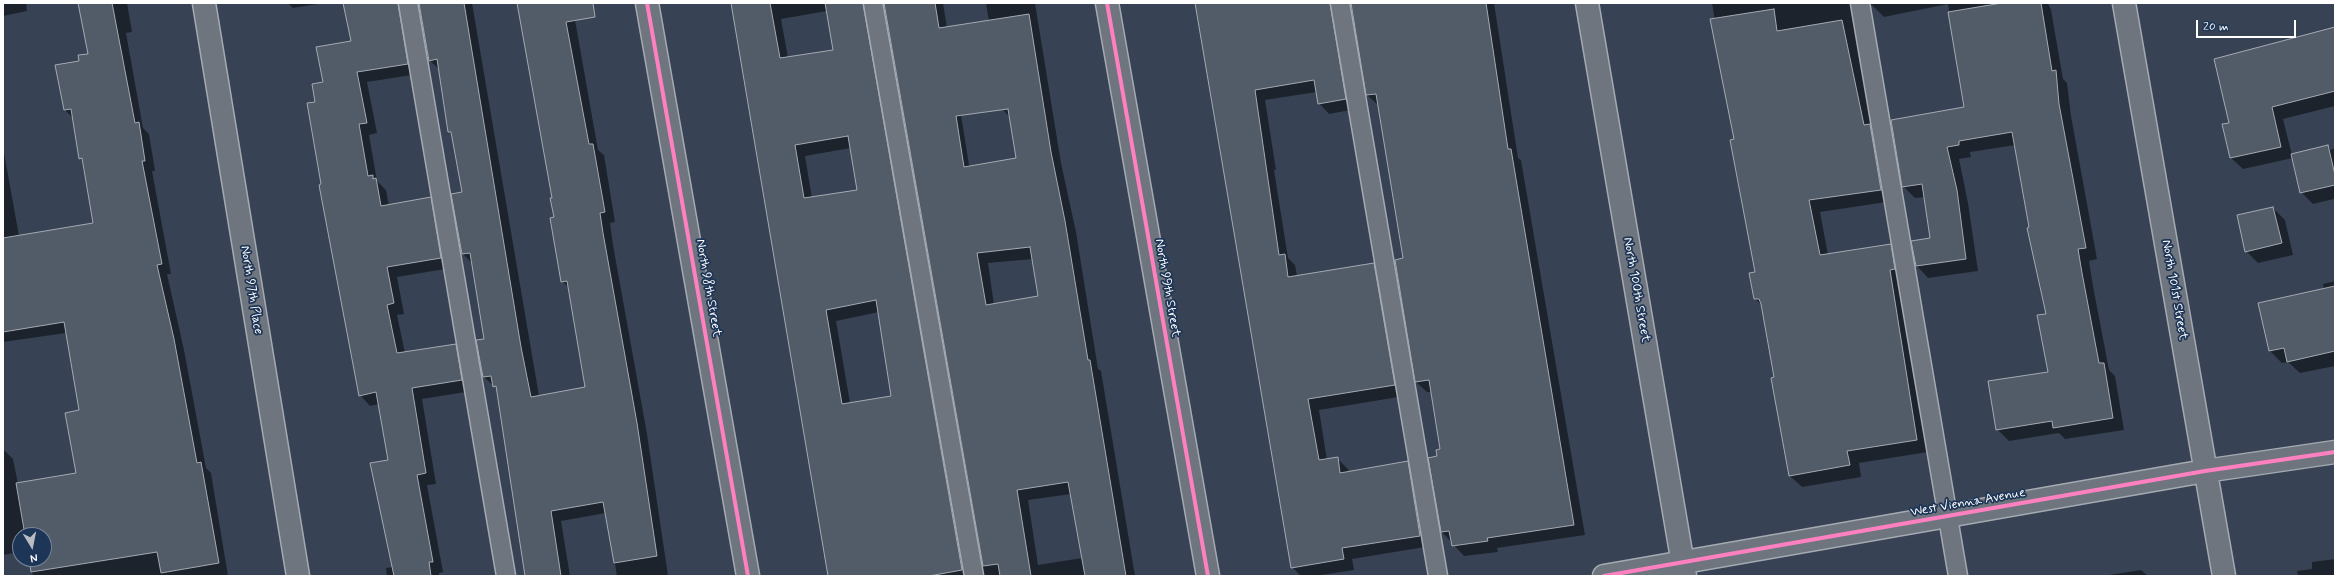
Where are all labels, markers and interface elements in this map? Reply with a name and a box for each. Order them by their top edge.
scale bar [2198,12,2298,38]
text: 20 m [2203,19,2229,35]
street label: North 100th Street [1619,236,1653,344]
street label: North 98th Street [692,238,724,338]
street label: North 99th Street [1151,238,1183,338]
street label: North 101st Street [2157,239,2191,341]
street label: North 97th Place [236,244,266,336]
street label: West Vienna Avenue [1909,485,2027,521]
north arrow [12,527,52,567]
text: N [29,550,39,565]

